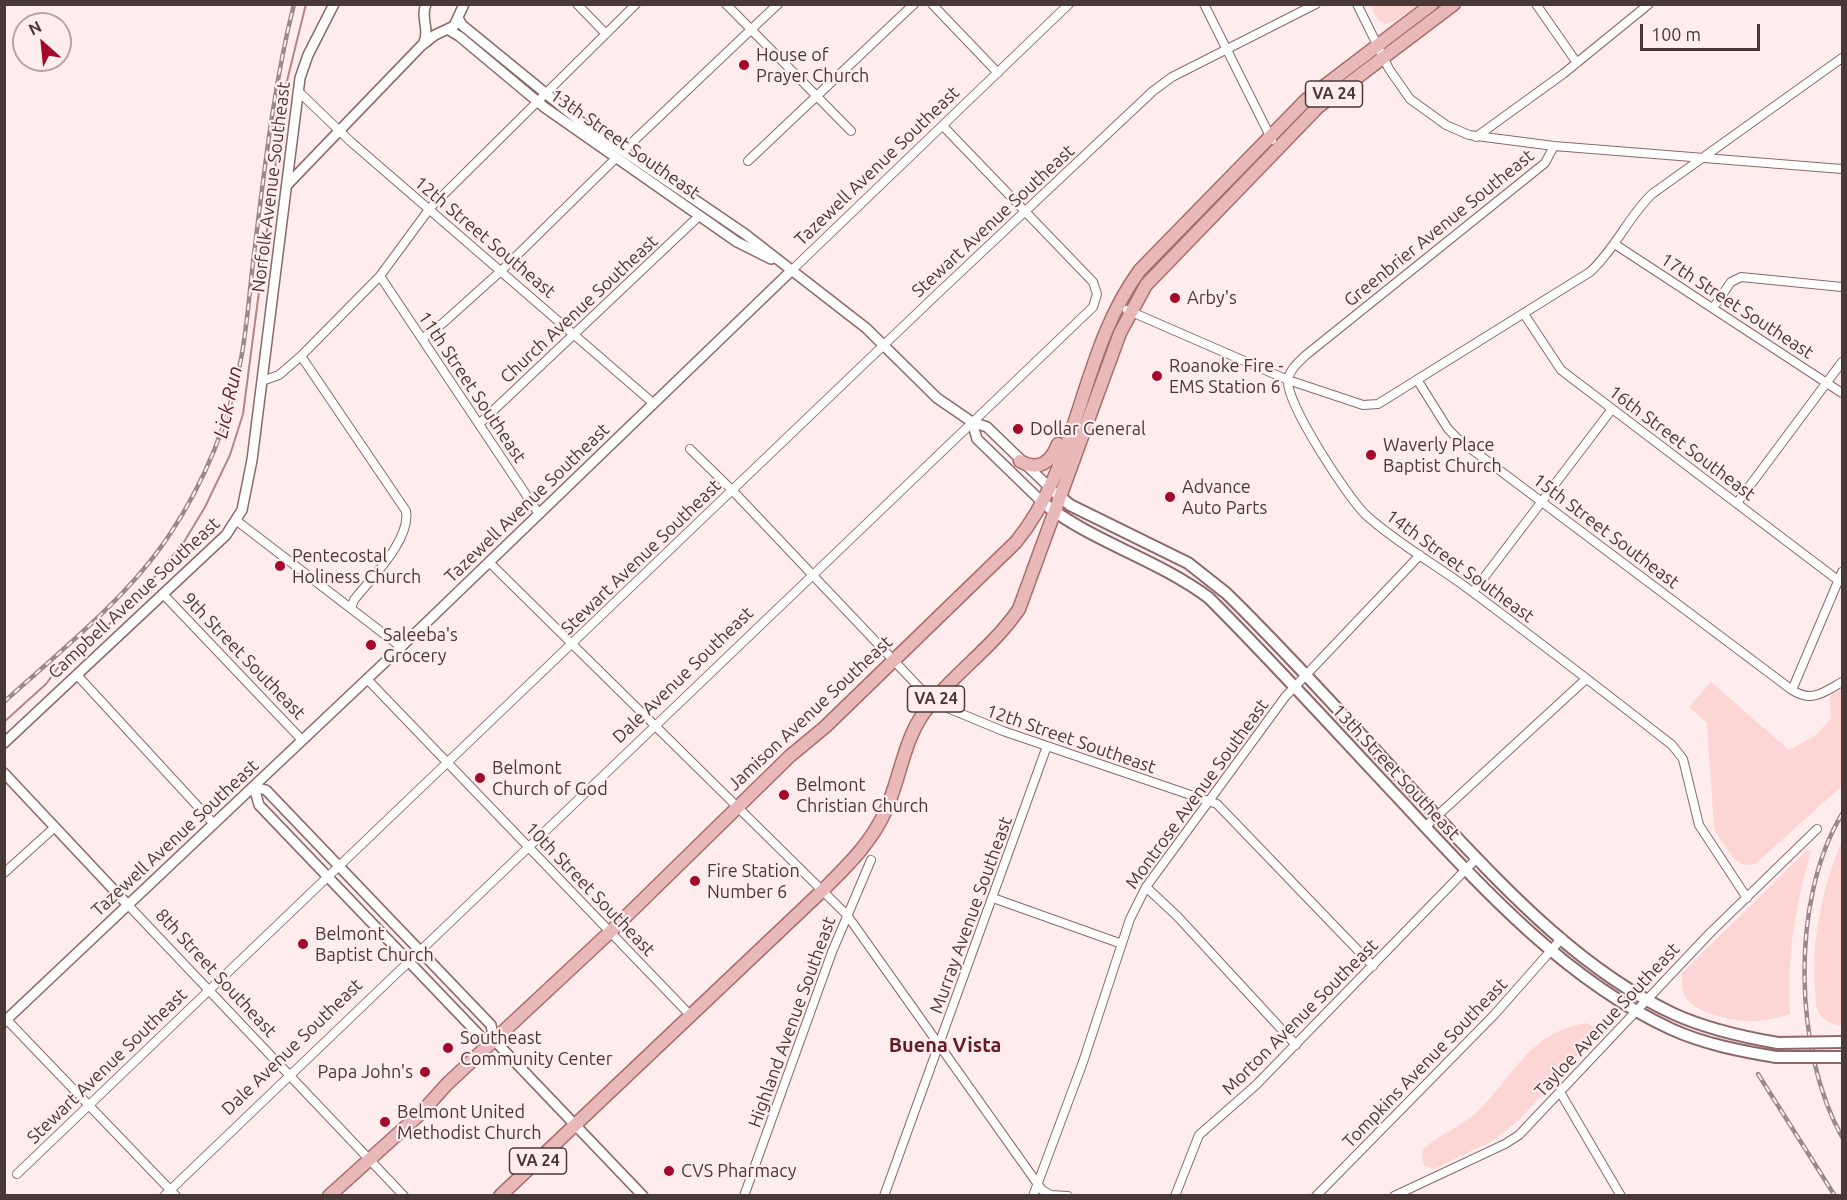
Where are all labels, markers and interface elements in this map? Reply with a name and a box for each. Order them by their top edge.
north arrow [12,12,72,72]
scale bar [1643,12,1763,50]
text: N [25,17,44,38]
text: 100 m [1651,24,1701,44]
place label: House of Prayer Church [756,44,869,86]
marker: House of Prayer Church [737,58,751,72]
street label: Norfolk Avenue Southeast [247,81,295,293]
road number: VA 24 [1306,81,1362,107]
street label: Tazewell Avenue Southeast [790,82,964,250]
street label: 13th Street Southeast [546,84,704,204]
street label: Stewart Avenue Southeast [907,140,1079,302]
street label: Greenbrier Avenue Southeast [1340,145,1538,311]
street label: 12th Street Southeast [410,172,560,302]
street label: Church Avenue Southeast [496,230,662,388]
street label: 17th Street Southeast [1657,249,1817,363]
place label: Arby's [1187,287,1237,309]
marker: Arby's [1168,291,1182,305]
street label: 11th Street Southeast [413,307,531,467]
place label: Roanoke Fire - EMS Station 6 [1169,355,1284,398]
water label: Lick Run [209,364,247,440]
marker: Roanoke Fire - EMS Station 6 [1150,369,1164,383]
street label: 16th Street Southeast [1604,381,1760,505]
place label: Dollar General [1030,418,1146,440]
street label: Tazewell Avenue Southeast [440,419,614,587]
marker: Dollar General [1011,422,1025,436]
place label: Waverly Place Baptist Church [1383,434,1502,476]
marker: Waverly Place Baptist Church [1364,448,1378,462]
street label: 15th Street Southeast [1528,469,1684,593]
street label: Stewart Avenue Southeast [557,475,725,639]
place label: Advance Auto Parts [1182,476,1267,518]
marker: Advance Auto Parts [1163,490,1177,504]
street label: 14th Street Southeast [1382,505,1538,627]
street label: Campbell Avenue Southeast [44,513,224,683]
place label: Pentecostal Holiness Church [292,545,421,588]
marker: Pentecostal Holiness Church [273,559,287,573]
street label: 9th Street Southeast [178,588,310,724]
street label: Dale Avenue Southeast [608,602,758,748]
place label: Saleeba's Grocery [383,624,458,666]
street label: Jamison Avenue Southeast [723,631,897,795]
marker: Saleeba's Grocery [364,638,378,652]
road number: VA 24 [908,686,964,712]
street label: Montrose Avenue Southeast [1121,695,1273,893]
street label: 12th Street Southeast [983,700,1159,778]
street label: 13th Street Southeast [1327,700,1465,844]
street label: Tazewell Avenue Southeast [87,755,263,921]
place label: Belmont Church of God [492,757,608,800]
marker: Belmont Church of God [473,771,487,785]
place label: Belmont Christian Church [796,774,928,816]
marker: Belmont Christian Church [777,788,791,802]
street label: Murray Avenue Southeast [925,814,1017,1016]
street label: 10th Street Southeast [520,818,660,960]
place label: Fire Station Number 6 [707,860,800,902]
marker: Fire Station Number 6 [688,874,702,888]
street label: 8th Street Southeast [151,904,281,1042]
street label: Highland Avenue Southeast [744,914,840,1130]
place label: Belmont Baptist Church [315,923,434,966]
street label: Morton Avenue Southeast [1218,935,1382,1099]
marker: Belmont Baptist Church [296,937,310,951]
street label: Tayloe Avenue Southeast [1530,938,1684,1102]
street label: Dale Avenue Southeast [217,974,367,1120]
street label: Tompkins Avenue Southeast [1338,974,1512,1152]
street label: Stewart Avenue Southeast [23,984,191,1148]
place label: Southeast Community Center [460,1027,612,1070]
district label: Buena Vista [889,1033,1001,1057]
marker: Southeast Community Center [441,1041,455,1055]
place label: Papa John's [318,1061,413,1083]
marker: Papa John's [418,1065,432,1079]
place label: Belmont United Methodist Church [397,1101,541,1144]
marker: Belmont United Methodist Church [378,1115,392,1129]
road number: VA 24 [510,1148,566,1174]
place label: CVS Pharmacy [681,1160,796,1182]
marker: CVS Pharmacy [662,1164,676,1178]

